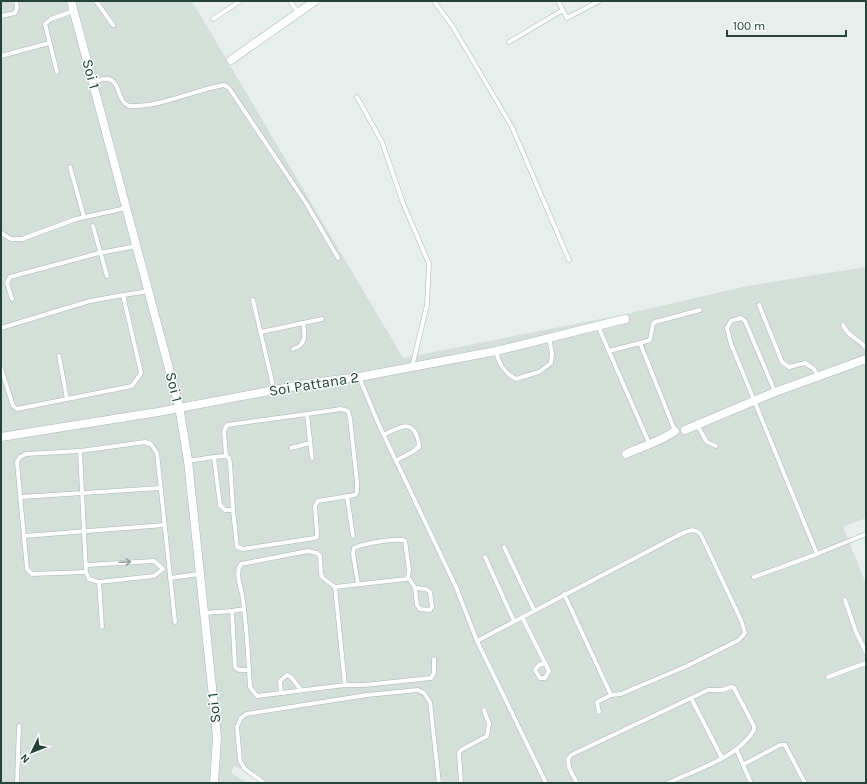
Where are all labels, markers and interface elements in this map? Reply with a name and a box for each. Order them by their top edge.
scale bar [727,12,846,38]
text: 100 m [733,19,765,33]
street label: Soi 1 [78,57,104,91]
street label: Soi Pattana 2 [268,368,360,400]
street label: Soi 1 [162,370,186,404]
one-way arrow [118,559,131,566]
street label: Soi 1 [203,692,225,724]
north arrow [12,732,52,772]
text: N [18,751,32,766]

